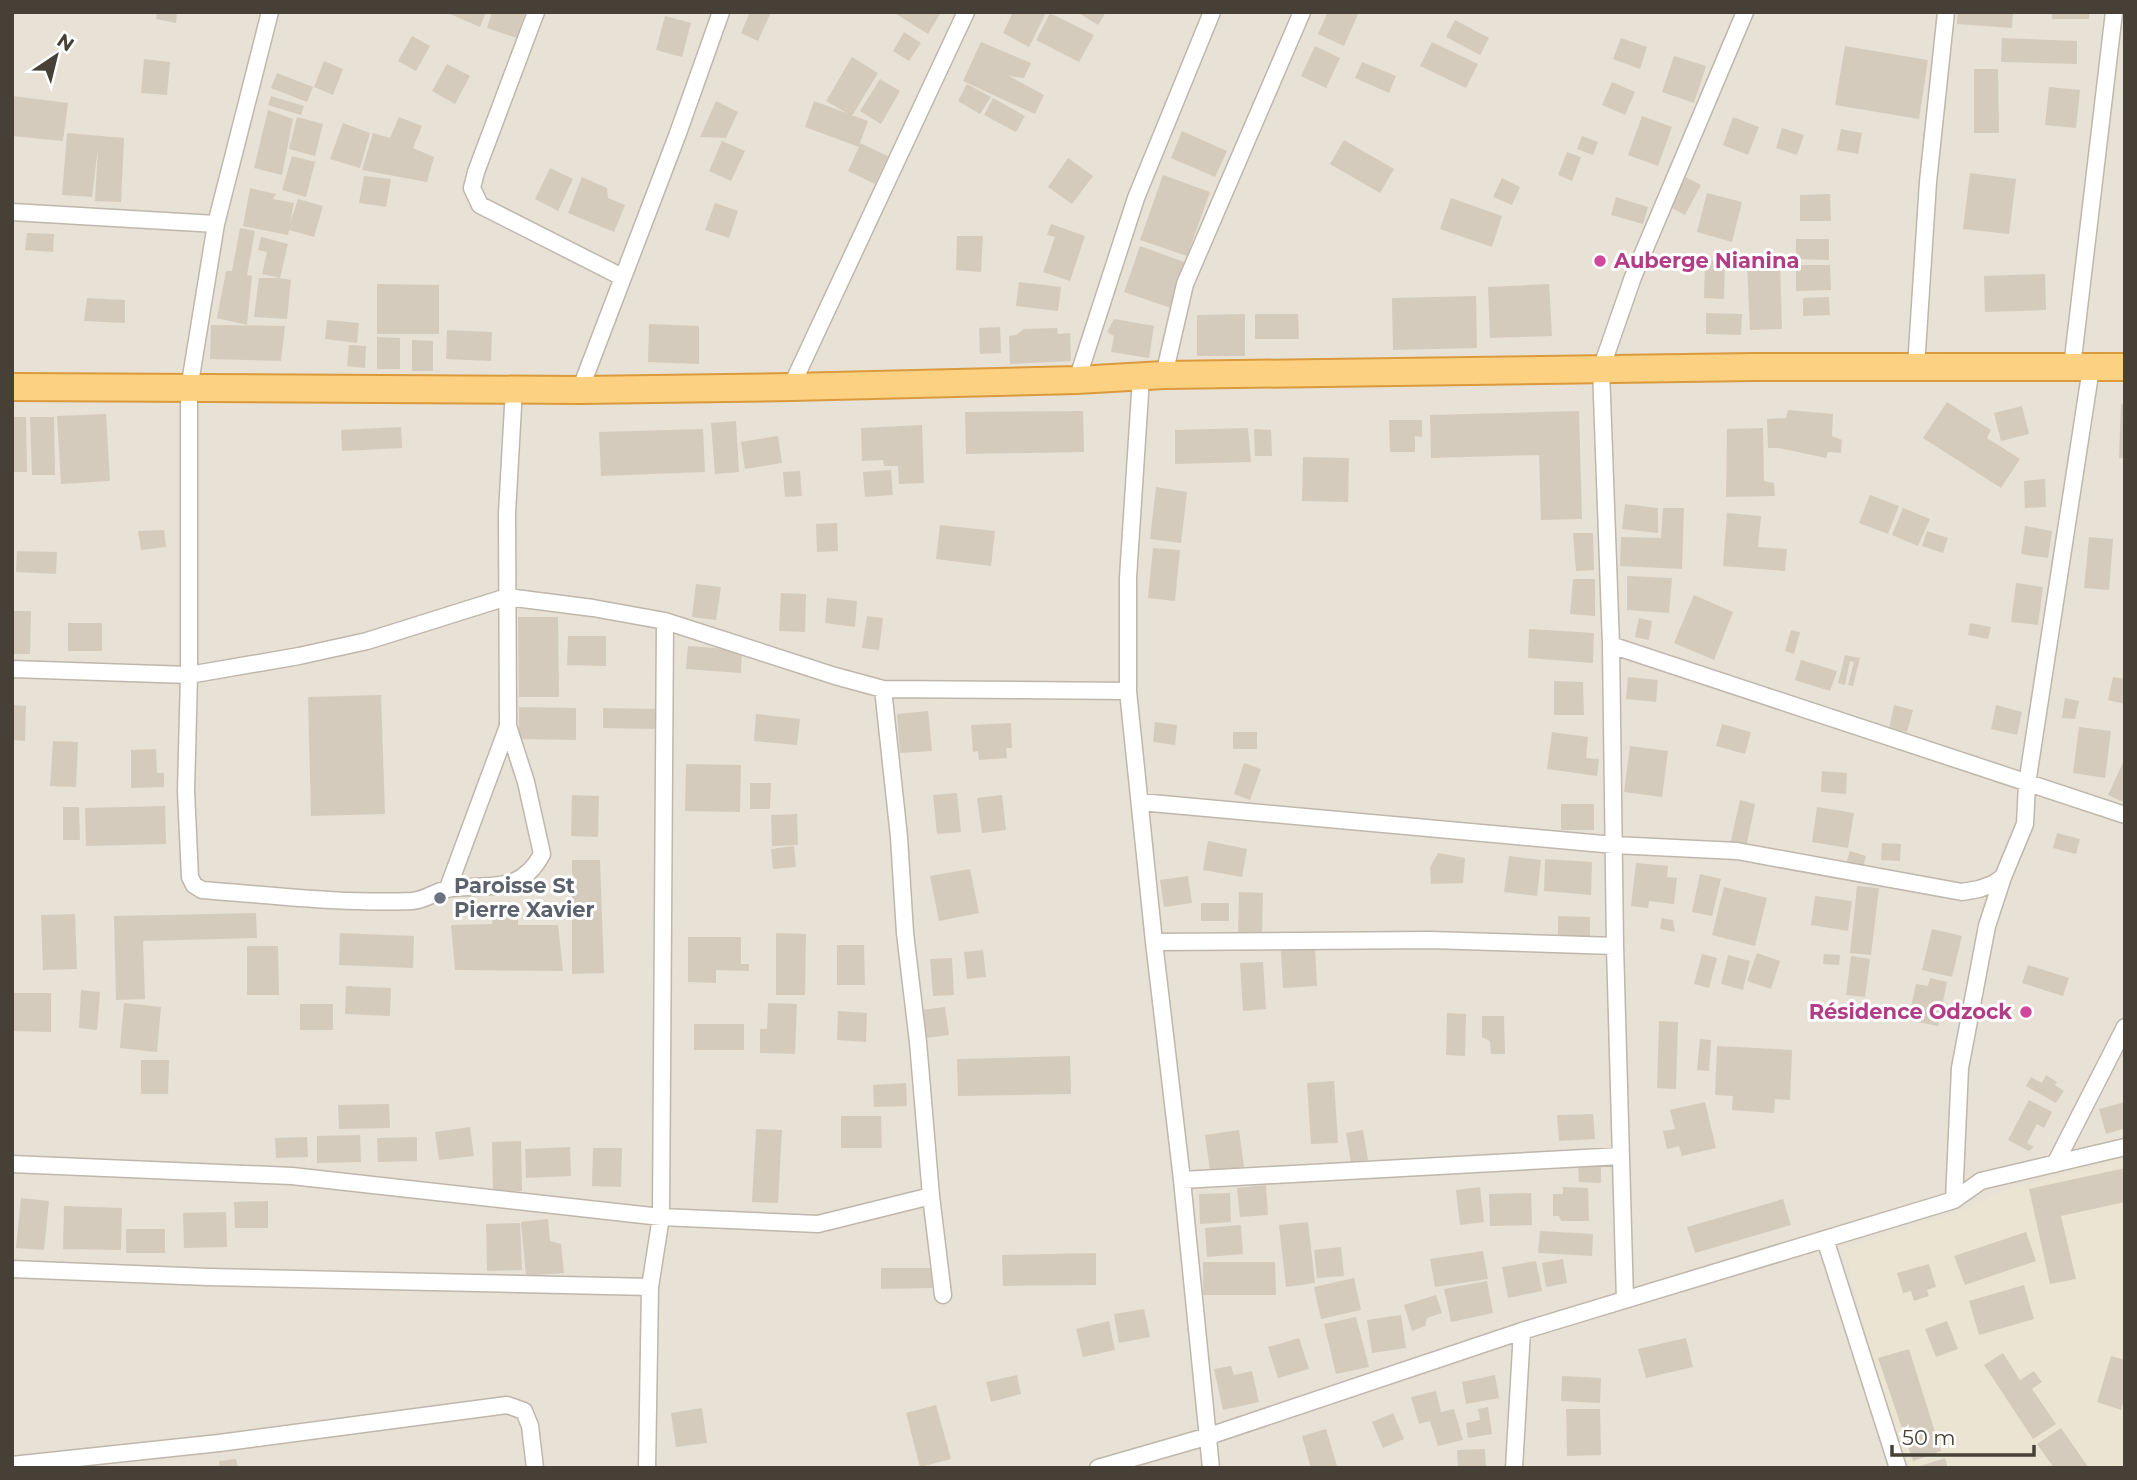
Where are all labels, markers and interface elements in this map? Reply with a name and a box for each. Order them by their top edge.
north arrow [21,21,91,91]
text: N [53,29,78,56]
place label: Auberge Nianina [1613,248,1799,273]
marker: Auberge Nianina [1592,253,1608,269]
place label: Paroisse St Pierre Xavier [454,873,595,922]
marker: Paroisse St Pierre Xavier [432,890,448,906]
place label: Résidence Odzock [1809,999,2012,1024]
marker: Résidence Odzock [2018,1004,2034,1020]
scale bar [1892,1414,2034,1458]
text: 50 m [1902,1425,1956,1450]

